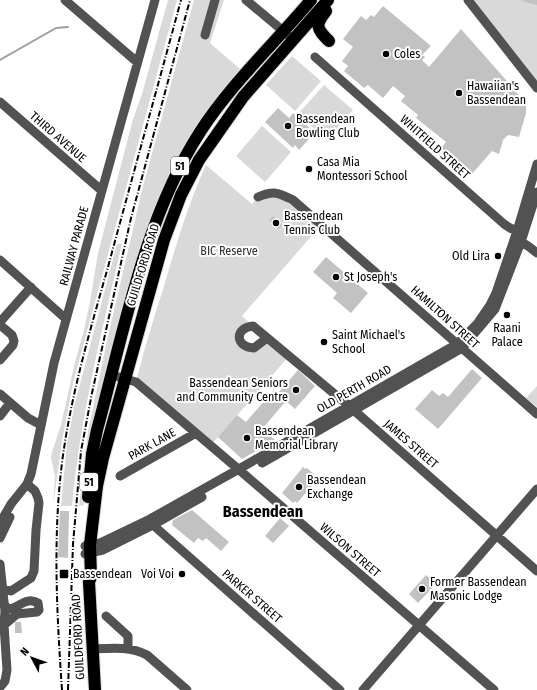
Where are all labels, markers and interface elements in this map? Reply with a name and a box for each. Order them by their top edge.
place label: Coles [394,47,420,61]
marker: Coles [381,49,391,59]
place label: Hawaiian's Bassendean [467,79,526,107]
marker: Hawaiian's Bassendean [454,88,464,98]
street label: THIRD AVENUE [27,109,89,166]
place label: Bassendean Bowling Club [296,112,360,140]
street label: WHITFIELD STREET [397,112,473,182]
marker: Bassendean Bowling Club [283,121,293,131]
place label: Casa Mia Montessori School [317,155,408,183]
road number: 51 [171,157,189,175]
marker: Casa Mia Montessori School [304,164,314,174]
street label: RAILWAY PARADE [57,204,91,287]
place label: Bassendean Tennis Club [284,209,343,237]
marker: Bassendean Tennis Club [271,218,281,228]
street label: GUILDFORD ROAD [124,222,162,308]
park label: BIC Reserve [200,244,258,258]
place label: Old Lira [452,249,490,263]
marker: Old Lira [493,251,503,261]
place label: St Joseph's [344,270,397,284]
marker: St Joseph's [331,272,341,282]
street label: HAMILTON STREET [408,283,482,352]
marker: Raani Palace [502,310,512,320]
place label: Raani Palace [491,321,523,349]
place label: Saint Michael's School [332,328,405,356]
marker: Saint Michael's School [319,337,329,347]
street label: OLD PERTH ROAD [314,362,394,416]
place label: Bassendean Seniors and Community Centre [176,376,288,404]
marker: Bassendean Seniors and Community Centre [291,385,301,395]
street label: JAMES STREET [381,417,441,472]
place label: Bassendean Memorial Library [255,424,339,452]
street label: PARK LANE [126,425,179,463]
marker: Bassendean Memorial Library [242,433,252,443]
road number: 51 [80,473,98,491]
place label: Bassendean Exchange [307,473,366,501]
marker: Bassendean Exchange [294,482,304,492]
district label: Bassendean [223,502,303,521]
street label: WILSON STREET [317,520,383,580]
street label: PARKER STREET [219,566,285,626]
place label: Bassendean [73,567,132,581]
place label: Voi Voi [141,567,174,581]
marker: Bassendean [58,568,70,580]
marker: Voi Voi [177,569,187,579]
place label: Former Bassendean Masonic Lodge [430,575,527,603]
marker: Former Bassendean Masonic Lodge [417,584,427,594]
street label: GUILDFORD ROAD [69,594,87,680]
north arrow [12,638,52,678]
text: N [18,645,32,659]

